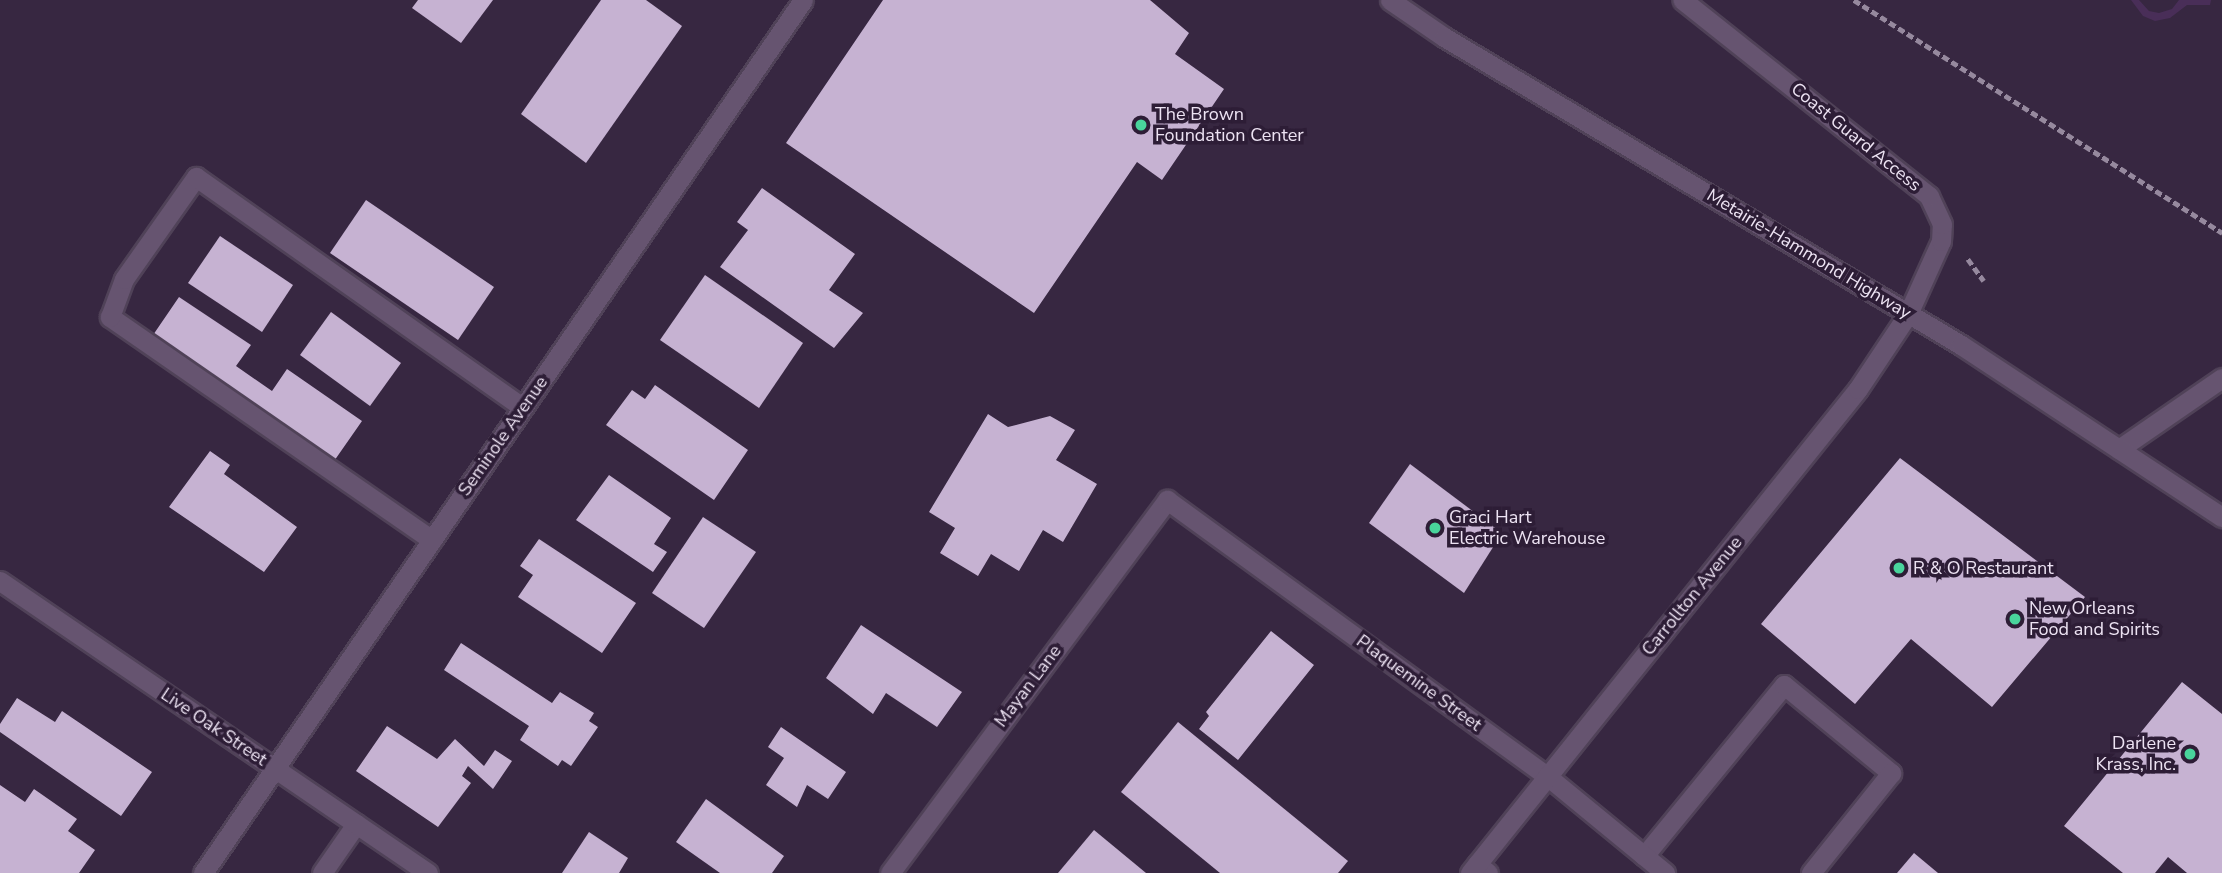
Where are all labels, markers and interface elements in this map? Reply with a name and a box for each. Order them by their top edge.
street label: Coast Guard Access [1787,78,1925,196]
place label: The Brown Foundation Center [1155,104,1304,146]
marker: The Brown Foundation Center [1133,117,1149,133]
street label: Metairie-Hammond Highway [1703,184,1915,324]
street label: Seminole Avenue [454,372,552,500]
place label: Graci Hart Electric Warehouse [1449,507,1605,550]
marker: Graci Hart Electric Warehouse [1427,520,1443,536]
street label: Carrollton Avenue [1637,532,1747,660]
place label: R & O Restaurant [1913,557,2054,579]
marker: R & O Restaurant [1891,560,1907,576]
place label: New Orleans Food and Spirits [2029,598,2160,640]
marker: New Orleans Food and Spirits [2007,611,2023,627]
street label: Plaquemine Street [1352,630,1486,736]
street label: Mayan Lane [990,641,1066,731]
street label: Live Oak Street [157,684,271,770]
place label: Darlene Krass, Inc. [2095,733,2176,776]
marker: Darlene Krass, Inc. [2182,746,2198,762]

